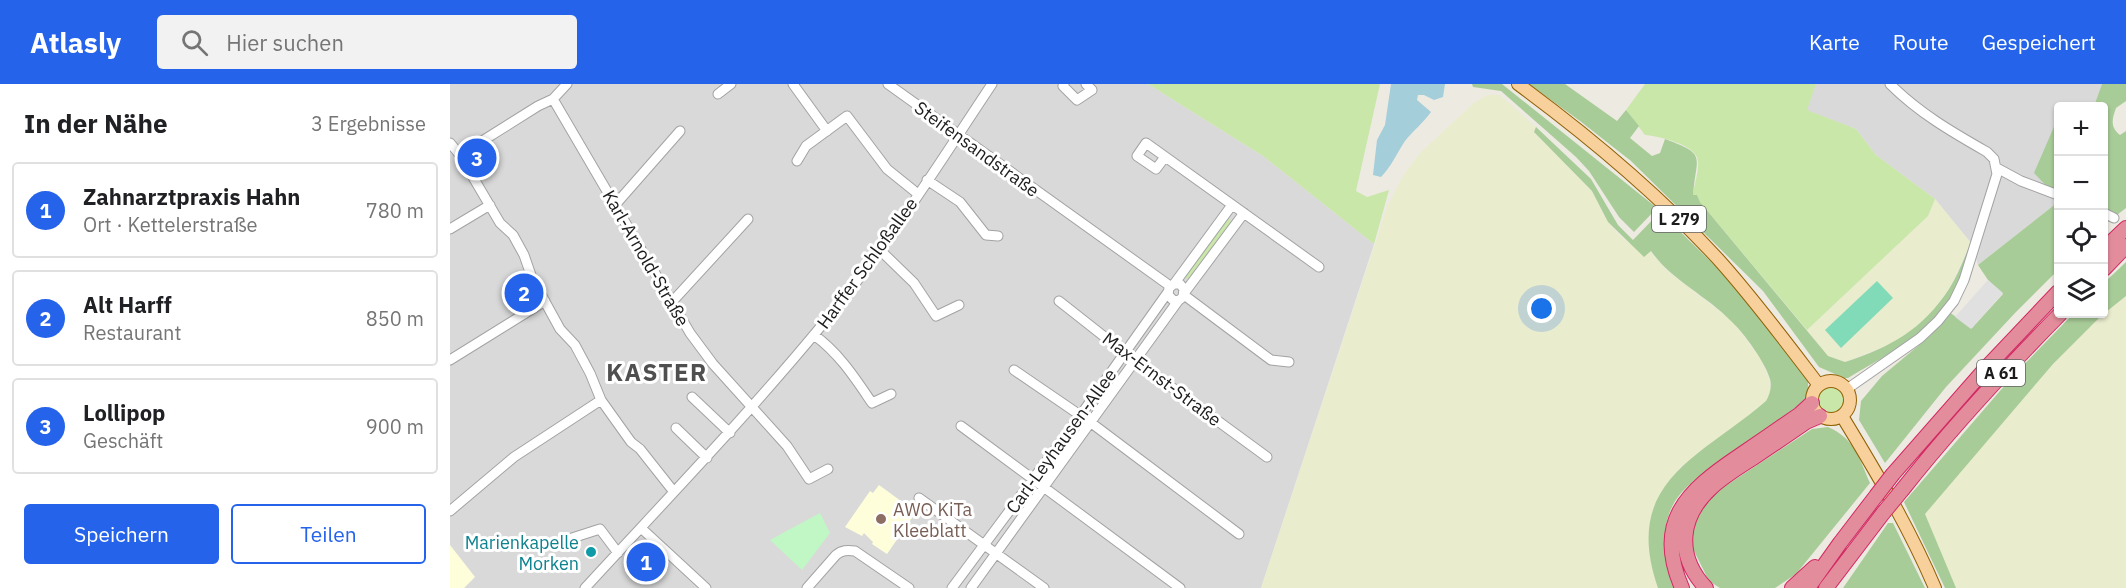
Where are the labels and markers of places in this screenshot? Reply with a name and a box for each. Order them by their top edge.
pin: 3 [458,136,496,181]
pin: 2 [504,270,544,316]
place label: AWO KiTa Kleeblatt [893,498,972,542]
marker: AWO KiTa Kleeblatt [874,512,888,526]
place label: Marienkapelle Morken [465,531,579,575]
pin: 1 [626,540,666,584]
marker: Marienkapelle Morken [584,545,598,559]

